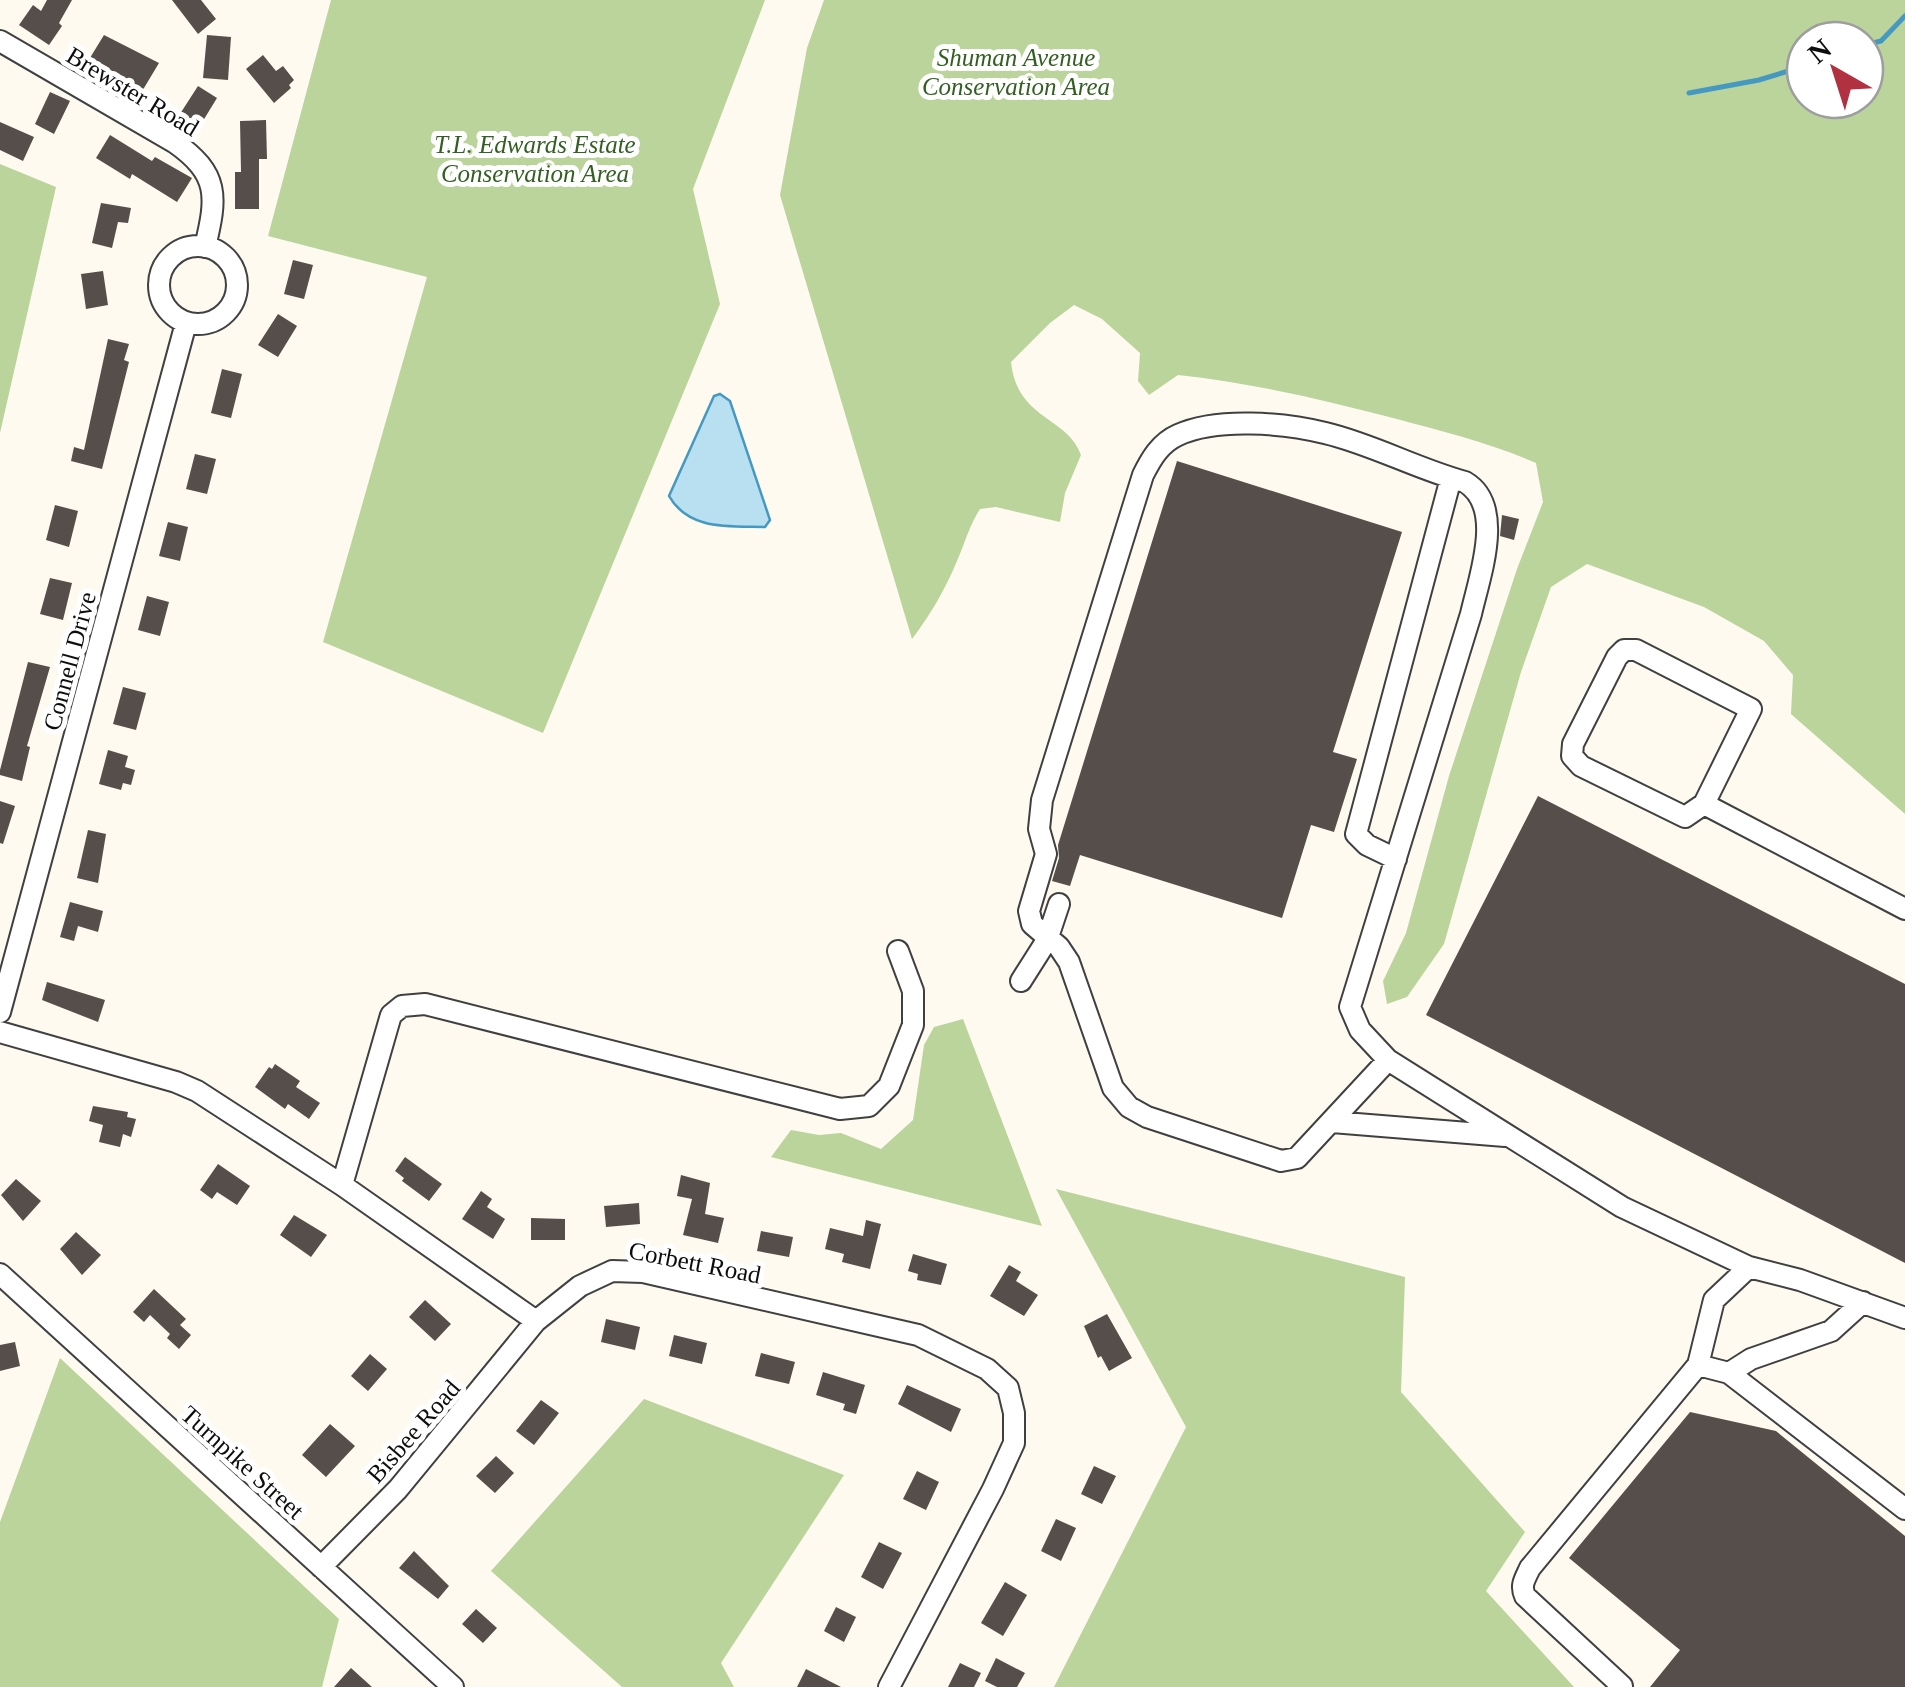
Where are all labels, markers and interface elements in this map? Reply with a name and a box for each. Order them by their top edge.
north arrow [1785,20,1885,120]
text: N [1802,33,1837,69]
street label: Brewster Road [62,41,204,142]
park label: Shuman Avenue Conservation Area [922,44,1110,100]
park label: T.L. Edwards Estate Conservation Area [434,131,636,187]
street label: Connell Drive [38,589,101,733]
street label: Corbett Road [627,1236,764,1289]
street label: Bisbee Road [362,1374,466,1488]
street label: Turnpike Street [176,1400,309,1524]

